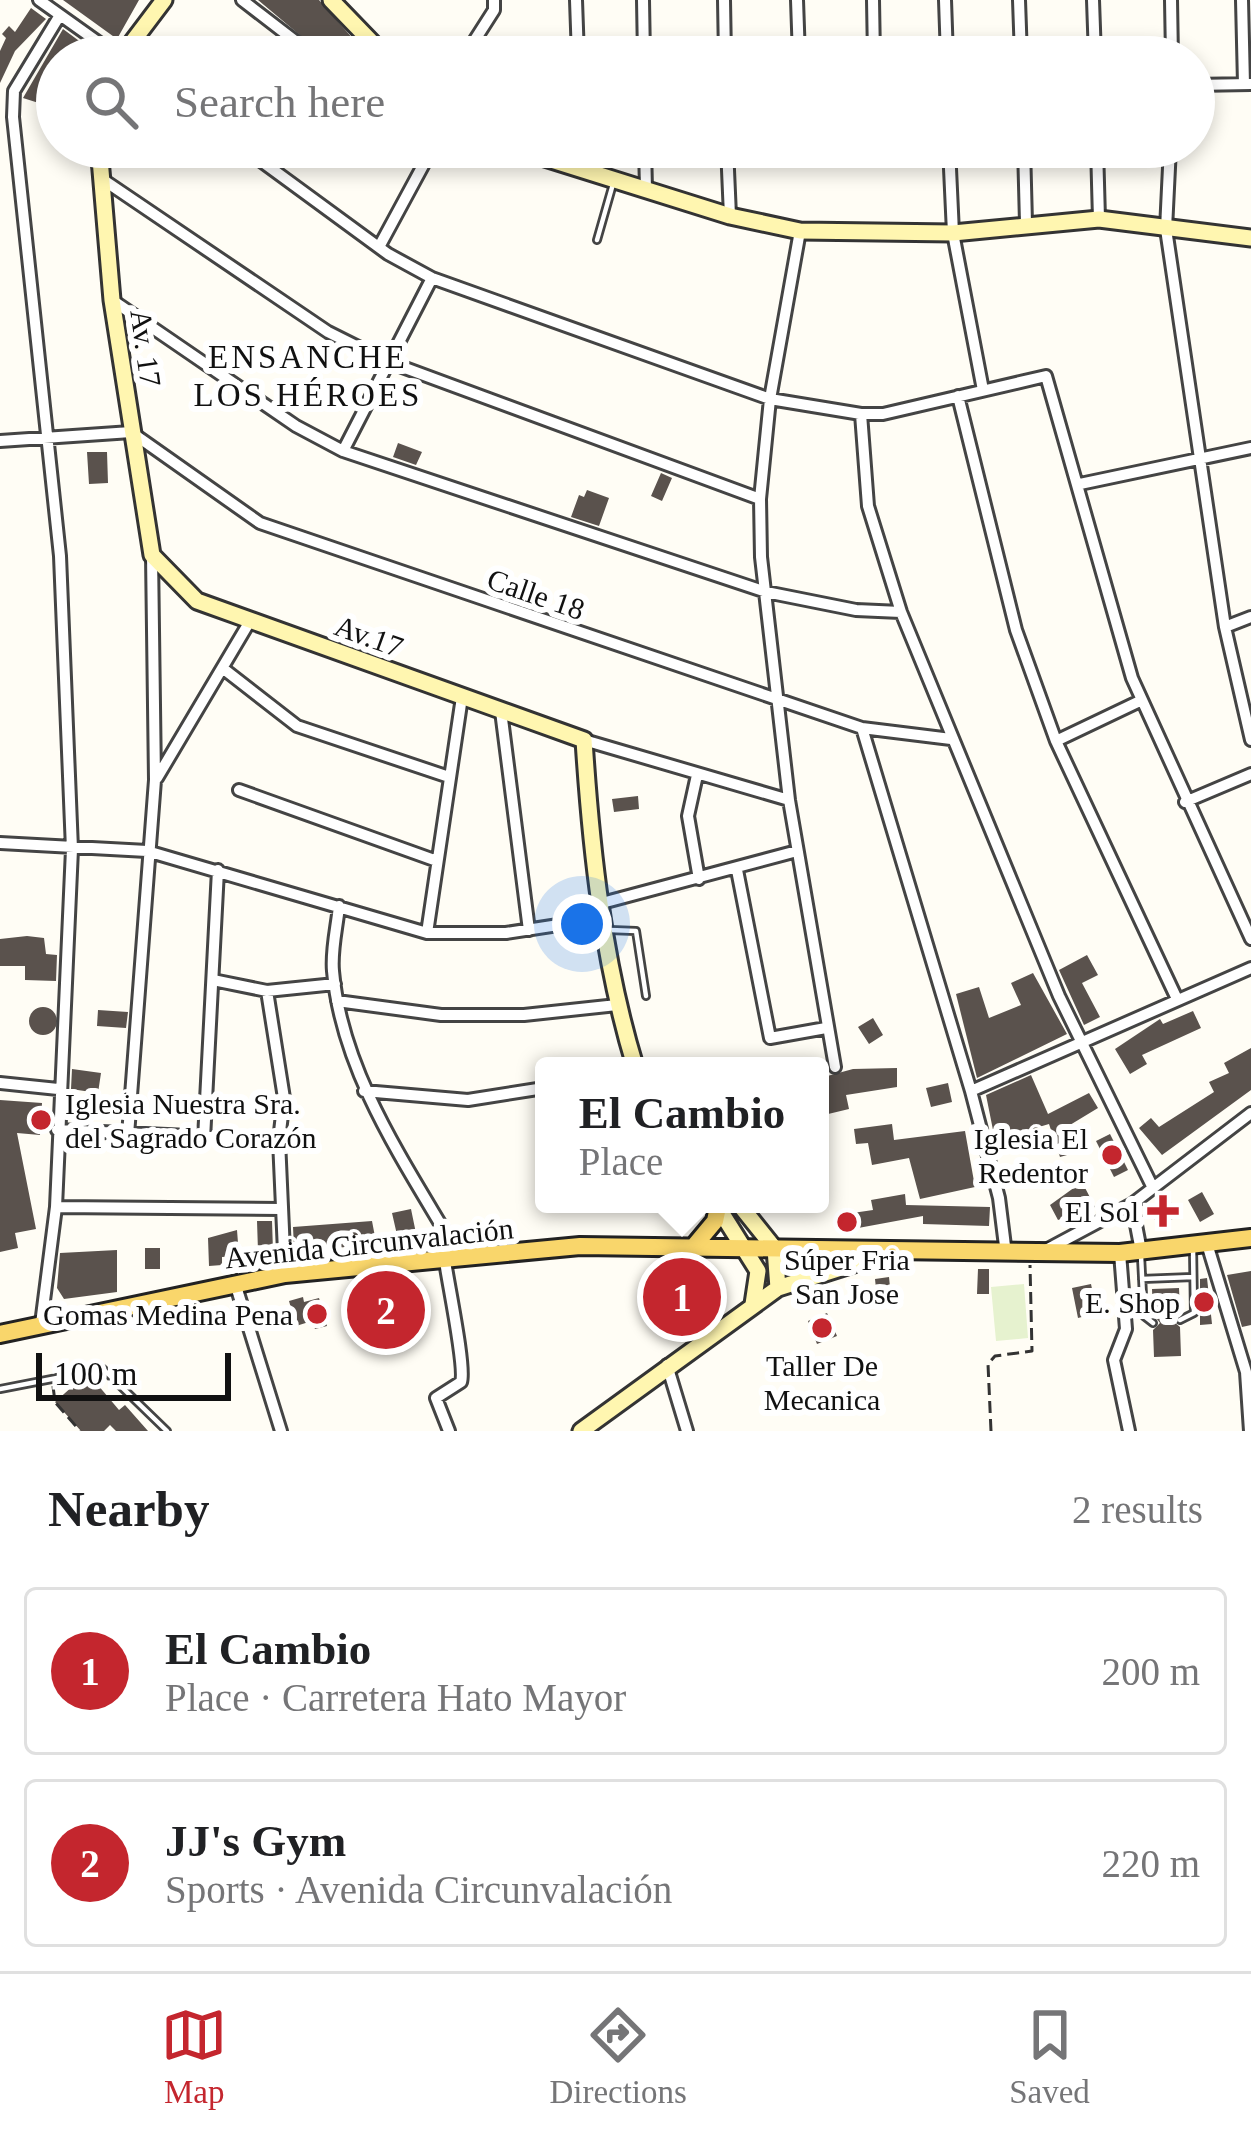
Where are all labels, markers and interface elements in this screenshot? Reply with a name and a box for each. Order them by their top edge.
search box [36,36,1215,168]
icon: search [78,69,144,135]
text: Search here [174,77,385,127]
street label: Av. 17 [124,307,168,389]
district label: ENSANCHE LOS HÉROES [194,339,422,413]
street label: Calle 18 [483,562,589,626]
street label: Av.17 [330,609,408,663]
your location [552,894,612,954]
popup [535,1057,829,1213]
place label: Iglesia Nuestra Sra. del Sagrado Corazón [65,1087,317,1154]
text: El Cambio [579,1088,785,1138]
marker: Iglesia Nuestra Sra. del Sagrado Corazón [28,1107,54,1133]
place label: Iglesia El Redentor [974,1122,1088,1189]
text: Place [579,1140,663,1183]
marker: Iglesia El Redentor [1099,1142,1125,1168]
place label: El Sol [1065,1195,1139,1228]
marker: El Sol [1150,1198,1176,1224]
marker: Súper Fria San Jose [834,1209,860,1235]
street label: Avenida Circunvalación [223,1211,515,1275]
place label: Súper Fria San Jose [784,1243,910,1310]
pin: 1 [643,1252,721,1342]
pin: 2 [347,1265,425,1355]
place label: E. Shop [1085,1286,1180,1319]
marker: E. Shop [1191,1289,1217,1315]
place label: Gomas Medina Pena [43,1298,293,1331]
marker: Gomas Medina Pena [304,1301,330,1327]
marker: Taller De Mecanica [809,1315,835,1341]
scale bar [36,1347,231,1400]
place label: Taller De Mecanica [764,1349,880,1416]
text: 100 m [54,1356,137,1392]
text: Nearby [48,1481,209,1537]
text: 2 results [1072,1488,1203,1531]
text: El Cambio [165,1624,371,1674]
text: 1 [80,1650,100,1693]
text: 200 m [1101,1650,1200,1693]
text: Place · Carretera Hato Mayor [165,1676,626,1719]
text: JJ's Gym [165,1816,346,1866]
text: 2 [80,1842,100,1885]
text: 220 m [1101,1842,1200,1885]
text: Sports · Avenida Circunvalación [165,1868,672,1911]
tab: Map [161,2002,227,2111]
tab: Directions [549,2002,687,2111]
tab: Saved [1009,2002,1090,2111]

